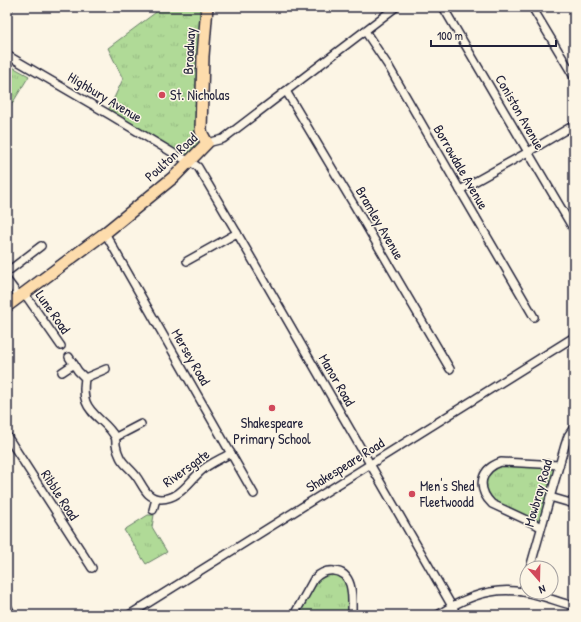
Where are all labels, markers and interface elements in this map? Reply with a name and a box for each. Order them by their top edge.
scale bar [431,22,556,48]
street label: Broadway [178,27,200,75]
text: 100 m [437,27,463,44]
street label: Highbury Avenue [64,67,146,127]
street label: Coniston Avenue [491,71,550,153]
place label: St. Nicholas [170,85,230,104]
marker: St. Nicholas [157,90,167,100]
street label: Borrowdale Avenue [430,121,494,213]
street label: Poulton Road [140,128,201,185]
street label: Bramley Avenue [351,183,409,264]
street label: Lune Road [32,286,76,338]
street label: Mersey Road [167,325,216,389]
street label: Manor Road [315,350,360,410]
marker: Shakespeare Primary School [267,403,277,413]
place label: Shakespeare Primary School [233,413,311,449]
street label: Shakespeare Road [302,433,388,497]
street label: Riversgate [158,444,214,492]
street label: Mowbray Road [519,456,557,529]
street label: Ribble Road [37,466,84,524]
place label: Men's Shed Fleetwoodd [419,476,475,511]
marker: Men's Shed Fleetwoodd [407,489,417,499]
north arrow [519,560,559,600]
text: N [537,582,548,597]

